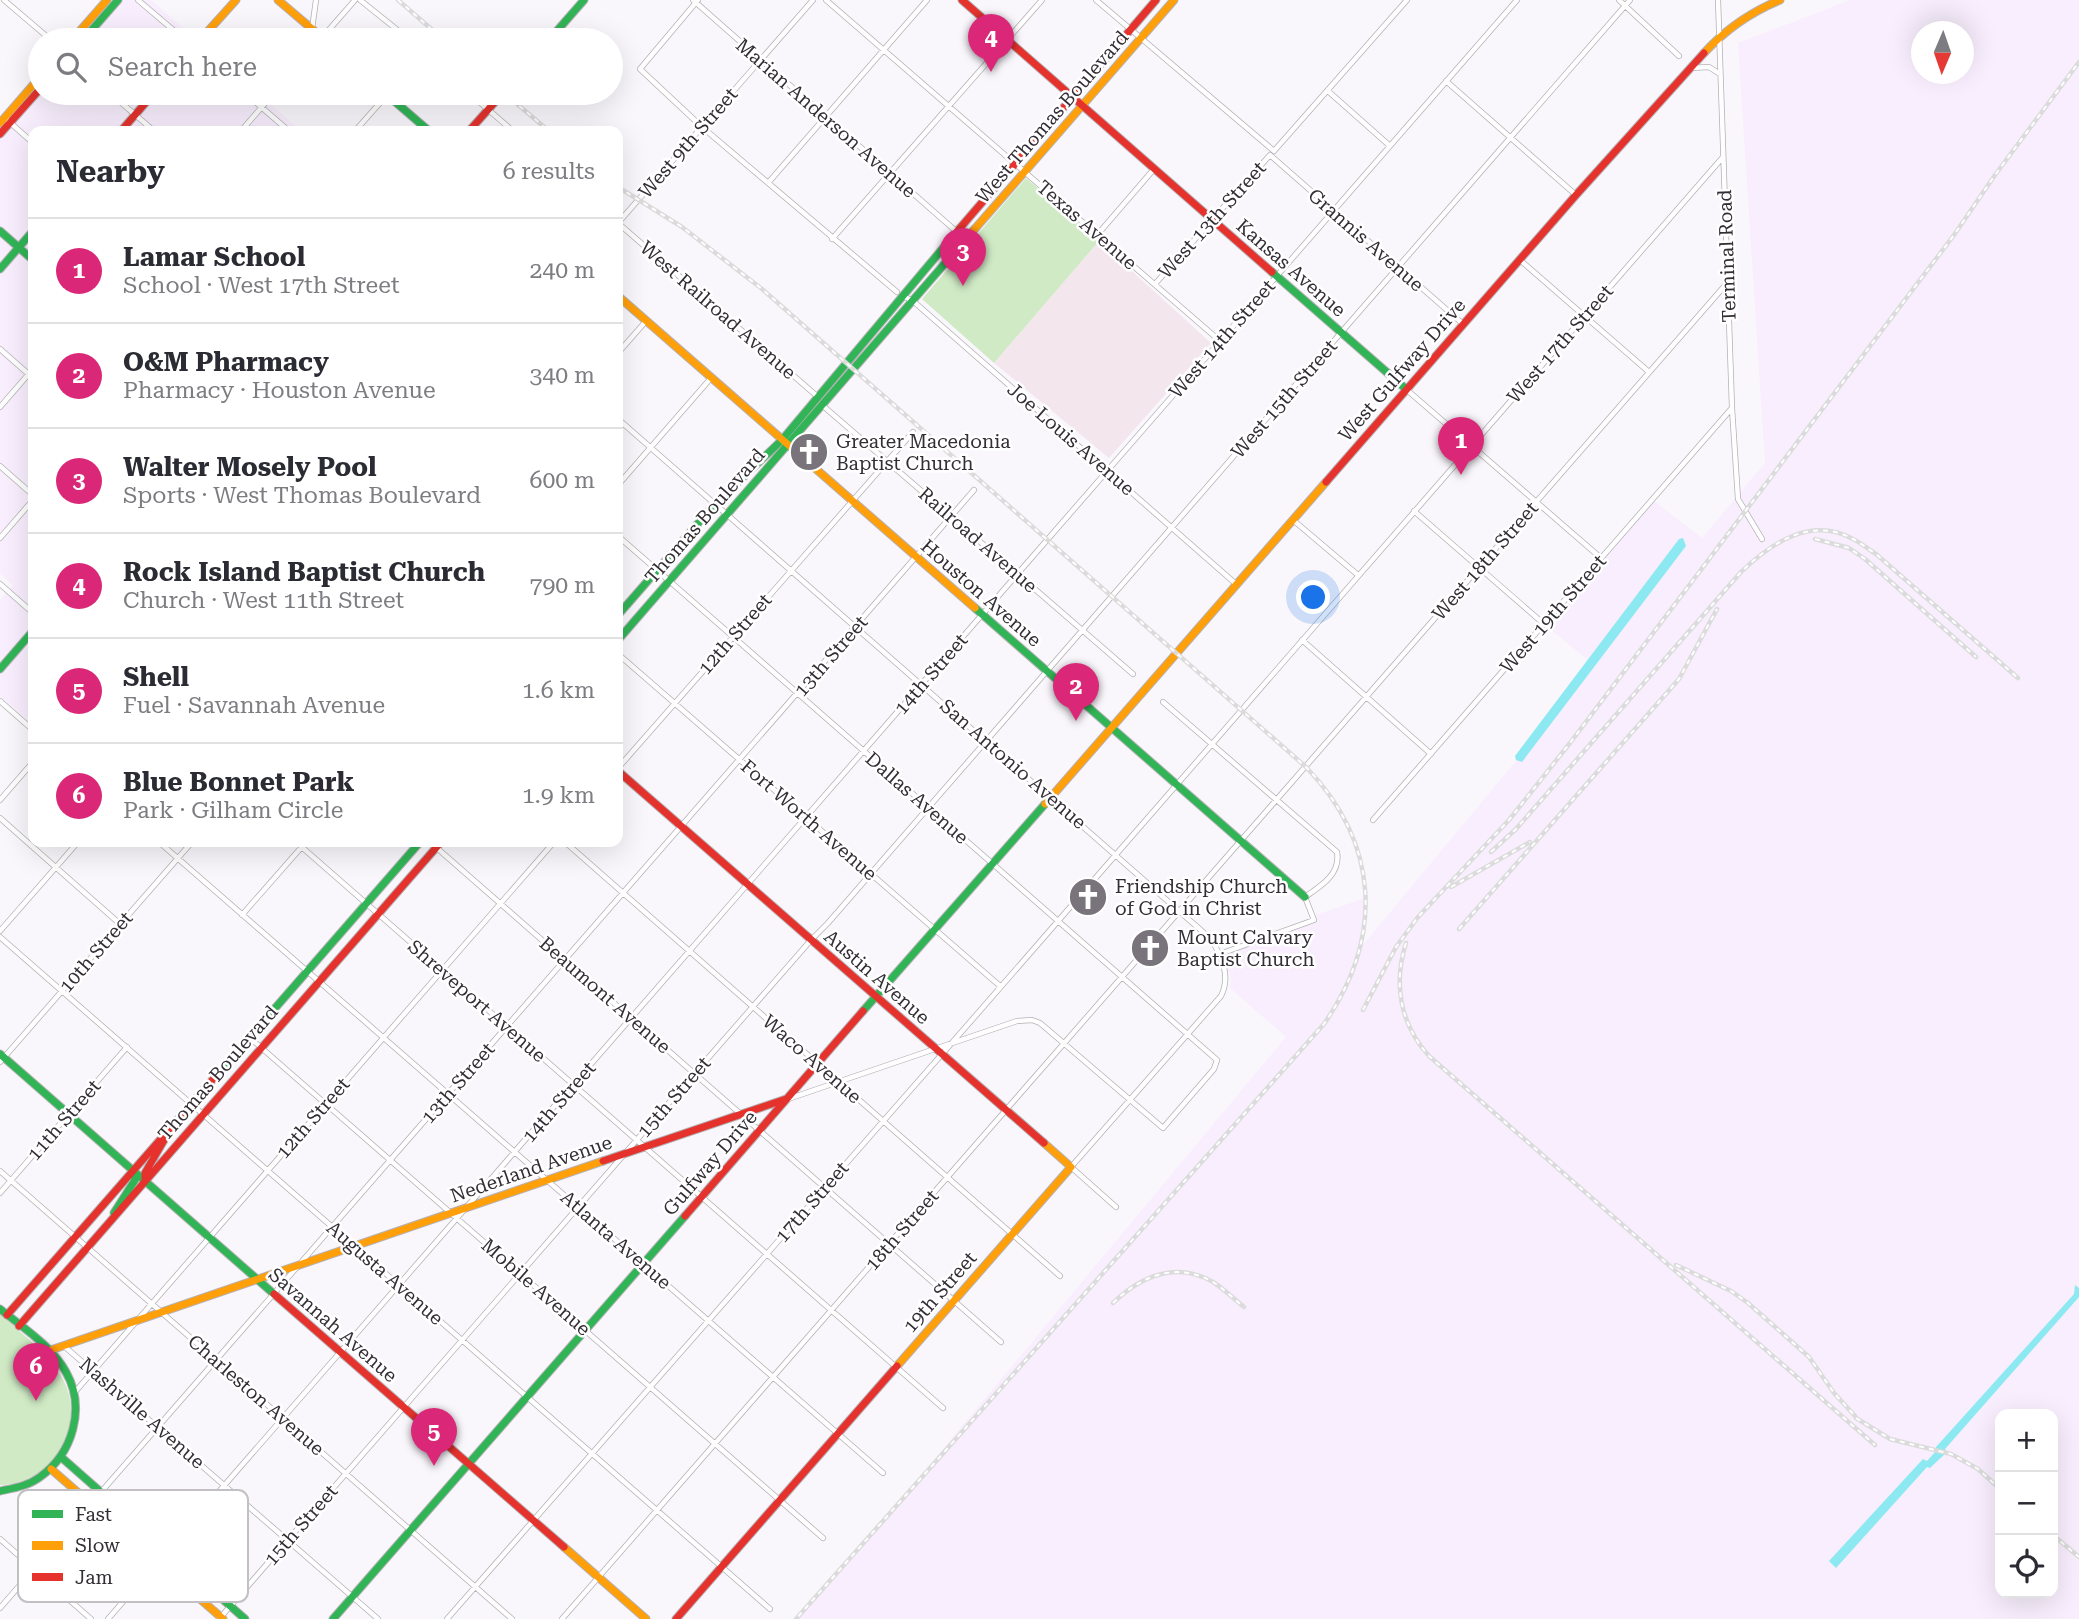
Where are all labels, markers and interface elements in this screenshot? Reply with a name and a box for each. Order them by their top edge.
pin: 4 [968,14,1014,72]
north arrow [1911,21,1974,84]
street label: West Thomas Boulevard [971,26,1133,208]
search box [28,28,623,105]
street label: Marian Anderson Avenue [731,33,921,203]
icon: search [52,48,90,86]
text: Search here [108,52,257,82]
street label: West 9th Street [634,83,742,203]
text: Nearby [56,154,165,189]
street label: West 13th Street [1153,157,1271,283]
text: 6 results [503,158,595,185]
street label: Texas Avenue [1032,175,1142,275]
street label: Grannis Avenue [1304,184,1428,296]
street label: Terminal Road [1713,189,1741,323]
street label: Kansas Avenue [1232,214,1350,322]
pin: 3 [940,228,986,286]
street label: West Railroad Avenue [635,236,801,384]
text: Lamar School [123,242,305,272]
text: 1 [73,257,85,284]
text: 240 m [530,257,595,284]
text: School · West 17th Street [123,272,400,299]
street label: West 14th Street [1164,275,1280,403]
street label: West 17th Street [1502,280,1618,408]
street label: West Gulfway Drive [1334,294,1470,446]
street label: West 15th Street [1226,335,1342,463]
text: O&M Pharmacy [123,347,329,377]
text: 2 [73,362,85,389]
text: 340 m [530,362,595,389]
text: Pharmacy · Houston Avenue [123,377,436,404]
street label: Joe Louis Avenue [1003,378,1139,500]
pin: 1 [1438,417,1484,475]
place label: Greater Macedonia Baptist Church [836,430,1011,475]
church icon: Greater Macedonia Baptist Church [788,431,830,473]
street label: Thomas Boulevard [640,444,770,588]
text: Walter Mosely Pool [123,452,377,482]
text: 3 [73,467,85,494]
text: 600 m [530,467,595,494]
text: Sports · West Thomas Boulevard [123,482,481,509]
street label: Railroad Avenue [914,482,1042,598]
street label: West 18th Street [1427,497,1543,625]
street label: Houston Avenue [916,534,1046,652]
street label: West 19th Street [1495,550,1611,678]
text: Rock Island Baptist Church [123,557,485,587]
text: 4 [73,572,85,599]
text: 790 m [530,572,595,599]
your location [1296,580,1330,614]
text: Church · West 11th Street [123,587,404,614]
street label: 12th Street [694,589,776,679]
street label: 13th Street [790,611,872,701]
street label: 14th Street [890,629,972,719]
text: Shell [123,662,189,692]
pin: 2 [1053,663,1099,721]
text: 5 [73,677,85,704]
text: 1.6 km [522,677,595,704]
text: Fuel · Savannah Avenue [123,692,385,719]
street label: San Antonio Avenue [935,694,1091,834]
street label: Dallas Avenue [861,747,973,849]
street label: Fort Worth Avenue [736,755,882,885]
text: Blue Bonnet Park [123,767,355,797]
text: 6 [73,782,85,809]
text: 1.9 km [522,782,595,809]
text: Park · Gilham Circle [123,797,343,824]
place label: Friendship Church of God in Christ [1115,875,1288,920]
church icon: Friendship Church of God in Christ [1067,876,1109,918]
street label: 10th Street [55,907,137,997]
street label: Austin Avenue [820,925,934,1029]
place label: Mount Calvary Baptist Church [1177,926,1315,971]
church icon: Mount Calvary Baptist Church [1129,927,1171,969]
street label: Beaumont Avenue [535,932,675,1058]
street label: Shreveport Avenue [403,935,551,1067]
street label: Thomas Boulevard [153,1001,283,1145]
street label: Waco Avenue [758,1010,866,1108]
street label: 13th Street [417,1038,499,1128]
street label: 15th Street [633,1052,715,1142]
street label: 14th Street [518,1057,600,1147]
street label: 12th Street [272,1073,354,1163]
street label: 11th Street [23,1075,105,1165]
street label: Gulfway Drive [658,1106,762,1220]
street label: Nederland Avenue [447,1131,615,1207]
street label: 17th Street [771,1157,853,1247]
street label: 18th Street [861,1185,943,1275]
street label: Atlanta Avenue [556,1186,676,1294]
street label: Augusta Avenue [322,1216,448,1330]
street label: Mobile Avenue [477,1233,595,1341]
street label: 19th Street [899,1247,981,1337]
street label: Savannah Avenue [264,1263,402,1387]
street label: Charleston Avenue [183,1330,329,1460]
pin: 6 [13,1343,59,1401]
street label: Nashville Avenue [75,1352,209,1474]
pin: 5 [411,1408,457,1466]
map controls [1995,1409,2058,1598]
button: + [1995,1409,2058,1472]
button: − [1995,1472,2058,1535]
street label: 15th Street [260,1480,342,1570]
legend [18,1490,248,1602]
text: Fast [75,1503,112,1526]
text: Slow [75,1534,120,1557]
button: locate [1995,1535,2058,1598]
text: Jam [75,1566,113,1589]

